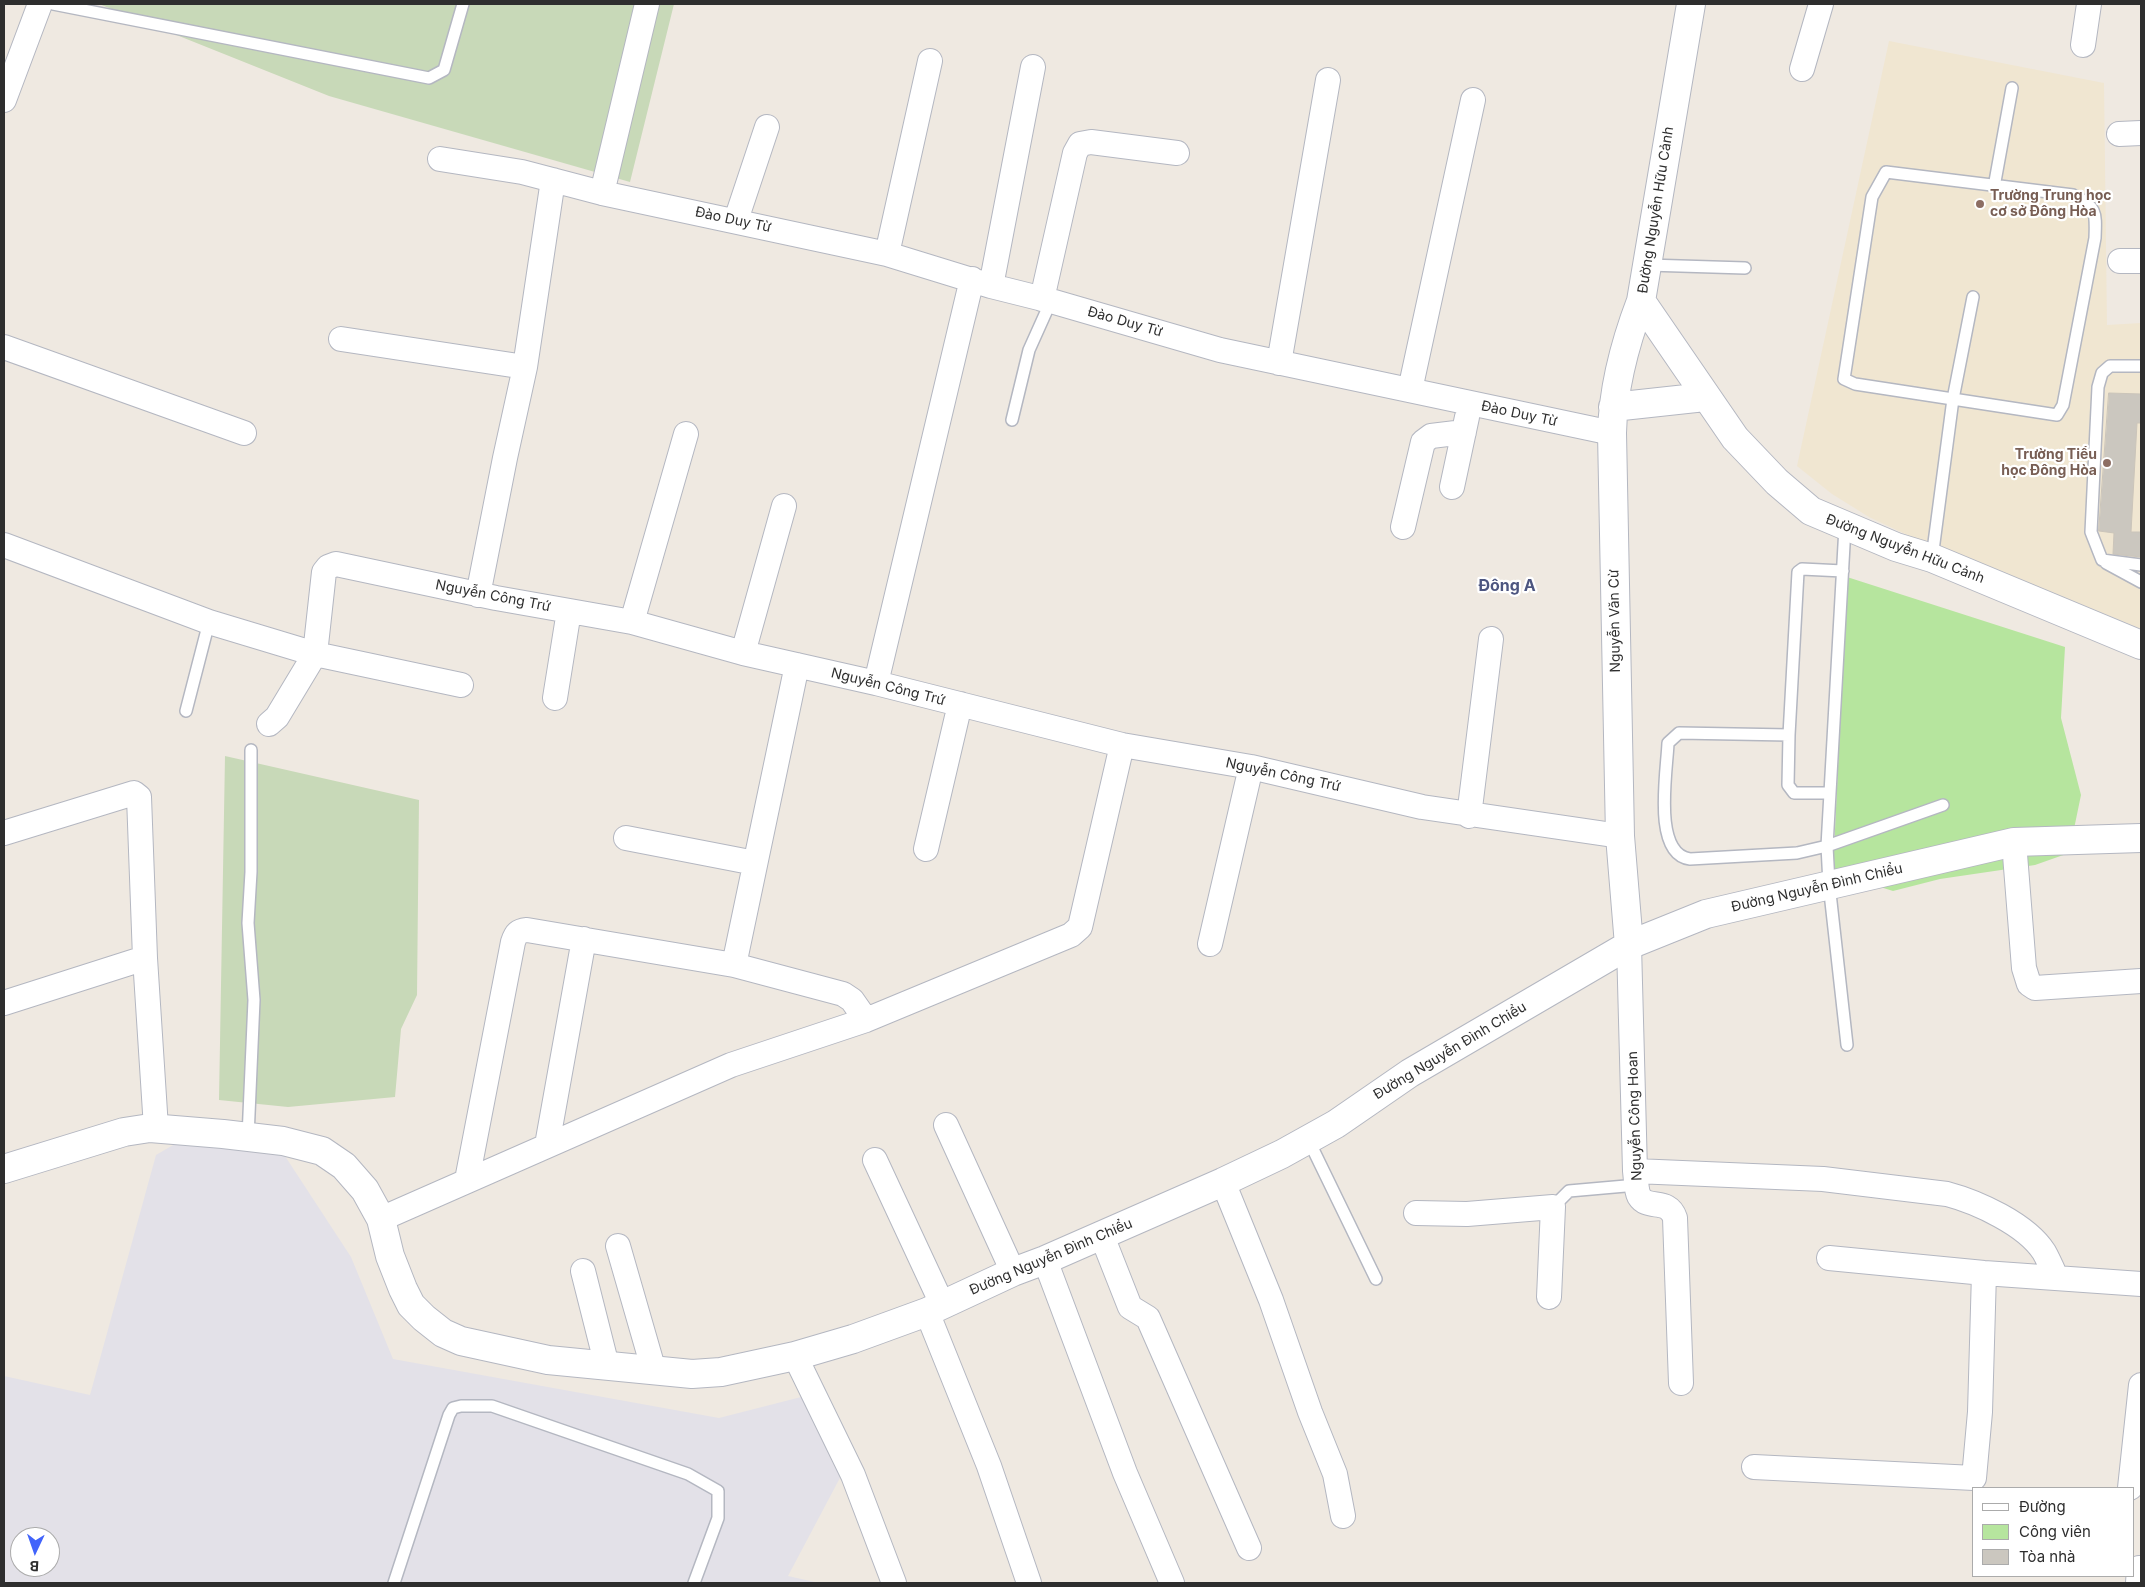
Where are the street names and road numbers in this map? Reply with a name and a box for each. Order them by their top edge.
street label: Đường Nguyễn Hữu Cảnh [1635,125,1677,295]
street label: Đào Duy Từ [694,204,772,236]
street label: Đào Duy Từ [1086,303,1164,341]
street label: Đào Duy Từ [1480,398,1558,430]
street label: Đường Nguyễn Hữu Cảnh [1823,511,1987,587]
street label: Nguyễn Văn Cừ [1606,569,1624,673]
street label: Nguyễn Công Trứ [434,577,552,615]
street label: Nguyễn Công Trứ [829,665,947,709]
street label: Nguyễn Công Trứ [1224,755,1342,795]
street label: Đường Nguyễn Đình Chiểu [1730,860,1904,916]
street label: Đường Nguyễn Đình Chiểu [1371,999,1529,1103]
street label: Nguyễn Công Hoan [1624,1051,1646,1181]
street label: Đường Nguyễn Đình Chiểu [967,1215,1135,1299]

